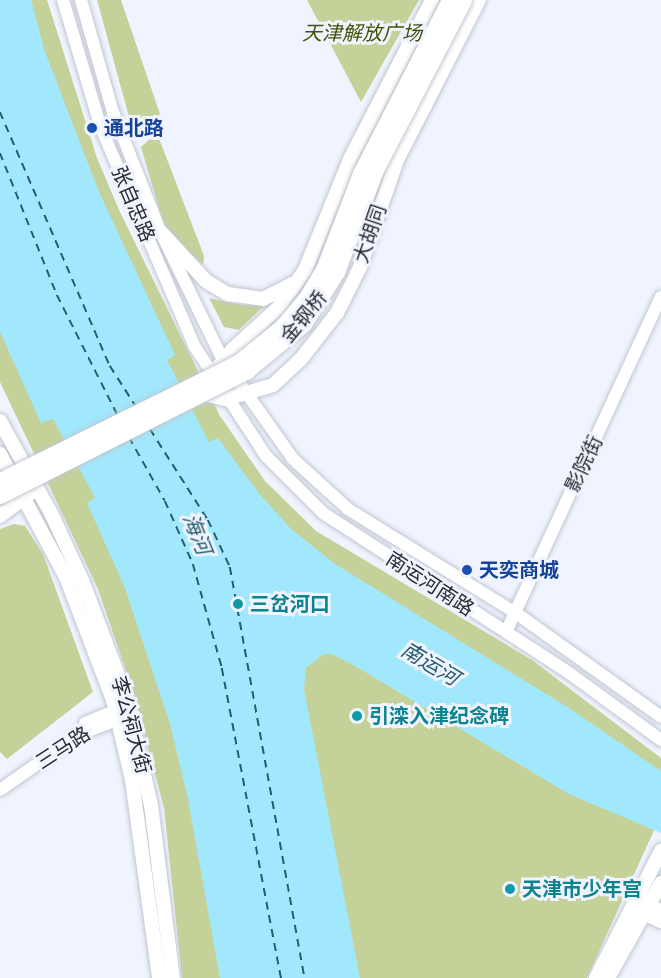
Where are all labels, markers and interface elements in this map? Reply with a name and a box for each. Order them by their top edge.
park label: 天津解放广场 [302,21,422,45]
place label: 通北路 [104,116,164,140]
marker: 通北路 [85,121,99,135]
street label: 张自忠路 [106,162,160,246]
street label: 大胡同 [349,202,391,266]
street label: 金钢桥 [276,286,332,348]
street label: 影院街 [560,432,608,496]
water label: 海河 [177,510,217,558]
street label: 南运河南路 [382,547,478,621]
place label: 天奕商城 [479,558,559,582]
marker: 天奕商城 [460,563,474,577]
place label: 三岔河口 [250,592,330,616]
marker: 三岔河口 [231,597,245,611]
water label: 南运河 [397,637,463,691]
street label: 李公祠大街 [106,674,156,776]
place label: 引滦入津纪念碑 [369,704,509,728]
marker: 引滦入津纪念碑 [350,709,364,723]
street label: 三马路 [31,722,95,774]
place label: 天津市少年宫 [522,877,642,901]
marker: 天津市少年宫 [503,882,517,896]

